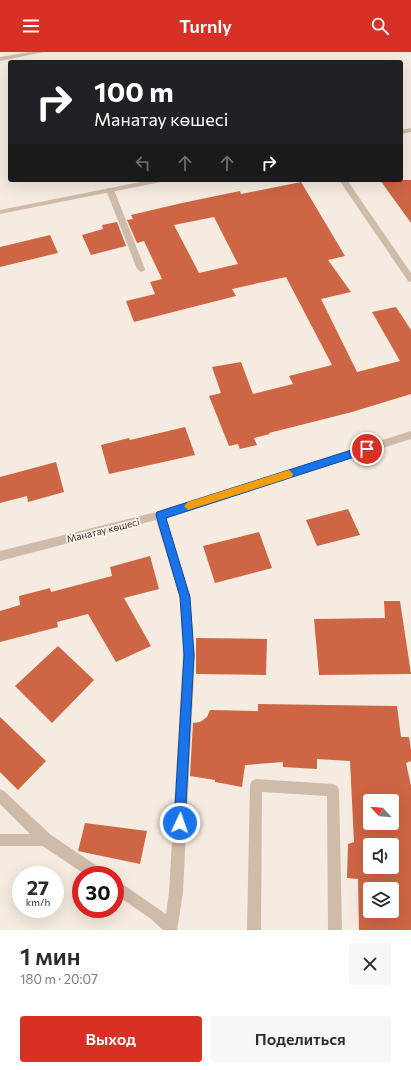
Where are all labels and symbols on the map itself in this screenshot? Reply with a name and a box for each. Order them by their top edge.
pin [350,432,384,466]
street label: Манатау көшесі [65,515,141,545]
north arrow [363,794,399,830]
position arrow [159,802,201,844]
speed limit sign: 30 [72,866,124,918]

